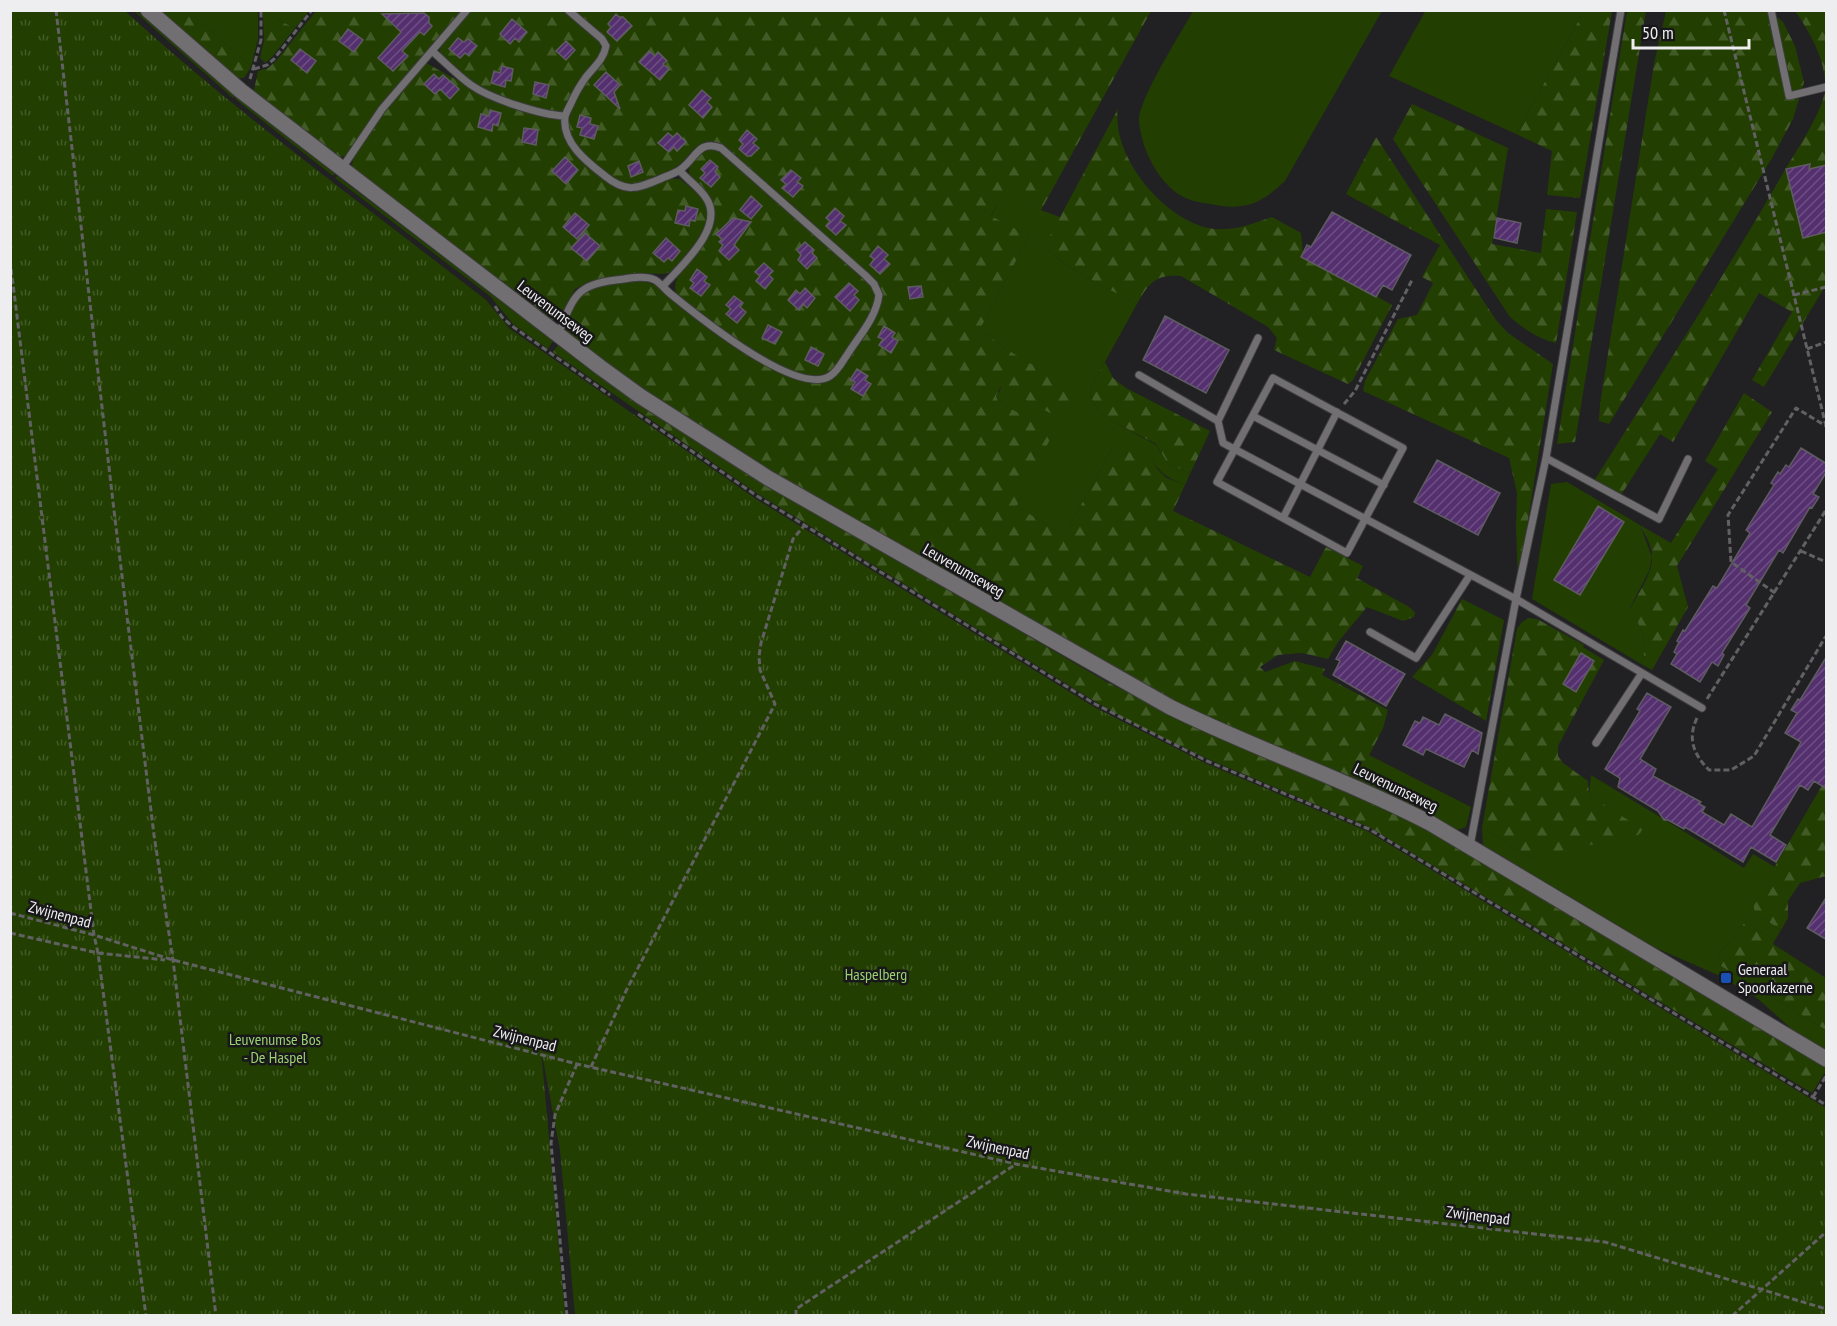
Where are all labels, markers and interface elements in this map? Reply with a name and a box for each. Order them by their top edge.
scale bar [1633,12,1748,50]
text: 50 m [1642,21,1674,44]
street label: Leuvenumseweg [514,276,598,346]
street label: Leuvenumseweg [919,539,1009,601]
street label: Leuvenumseweg [1351,758,1441,816]
street label: Zwijnenpad [27,896,94,932]
place label: Generaal Spoorkazerne [1738,959,1813,997]
park label: Haspelberg [845,964,907,984]
marker: Generaal Spoorkazerne [1719,971,1733,985]
street label: Zwijnenpad [492,1021,559,1055]
park label: Leuvenumse Bos - De Haspel [229,1029,321,1067]
street label: Zwijnenpad [965,1131,1031,1163]
street label: Zwijnenpad [1445,1201,1511,1229]

